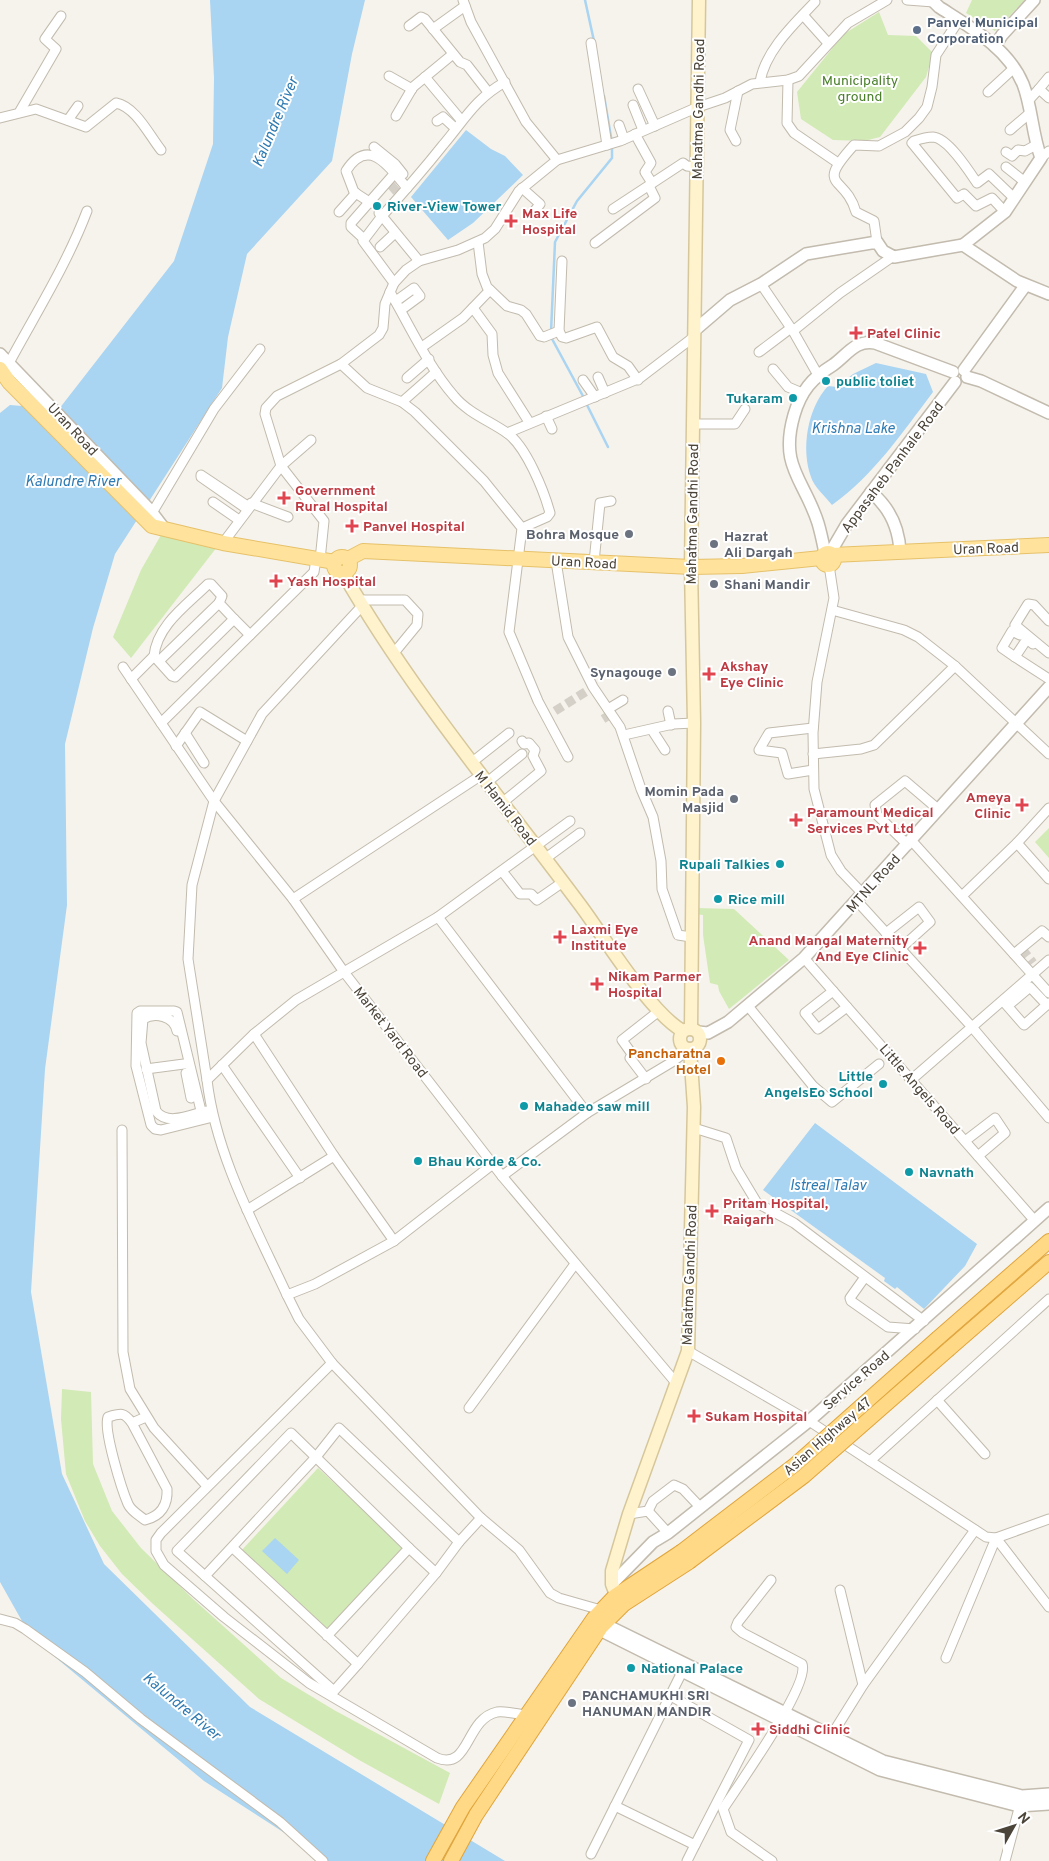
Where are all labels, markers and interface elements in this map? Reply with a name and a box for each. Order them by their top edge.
place label: Panvel Municipal Corporation [927,15,1038,48]
marker: Panvel Municipal Corporation [911,24,923,36]
street label: Mahatma Gandhi Road [690,38,709,180]
park label: Municipality ground [822,73,898,106]
water label: Kalundre River [249,74,304,170]
place label: River-View Tower [387,199,501,216]
marker: River-View Tower [371,200,383,212]
place label: Max Life Hospital [522,206,578,239]
marker: Max Life Hospital [504,214,518,228]
marker: Patel Clinic [849,326,863,340]
place label: Patel Clinic [867,326,941,343]
place label: public toliet [836,374,914,391]
marker: public toliet [820,375,832,387]
place label: Tukaram [726,391,783,408]
marker: Tukaram [787,392,799,404]
street label: Appasaheb Panhale Road [838,399,948,537]
street label: Uran Road [43,400,101,460]
water label: Krishna Lake [811,420,895,439]
street label: Mahatma Gandhi Road [684,443,703,585]
water label: Kalundre River [25,473,122,492]
place label: Government Rural Hospital [295,483,388,516]
marker: Government Rural Hospital [277,491,291,505]
marker: Panvel Hospital [345,519,359,533]
place label: Panvel Hospital [363,519,465,536]
place label: Bohra Mosque [526,527,619,544]
marker: Bohra Mosque [623,528,635,540]
place label: Hazrat Ali Dargah [724,529,793,562]
marker: Hazrat Ali Dargah [708,538,720,550]
street label: Uran Road [953,540,1019,559]
street label: Uran Road [551,553,617,574]
marker: Yash Hospital [269,574,283,588]
place label: Yash Hospital [287,574,376,591]
place label: Shani Mandir [724,577,810,594]
marker: Shani Mandir [708,578,720,590]
place label: Akshay Eye Clinic [720,659,784,692]
place label: Synagouge [590,665,662,682]
marker: Synagouge [666,666,678,678]
marker: Akshay Eye Clinic [702,667,716,681]
street label: M Hamid Road [470,768,539,850]
place label: Momin Pada Masjid [644,784,724,817]
place label: Ameya Clinic [966,790,1011,823]
marker: Momin Pada Masjid [728,793,740,805]
marker: Ameya Clinic [1015,798,1029,812]
place label: Paramount Medical Services Pvt Ltd [807,805,934,838]
marker: Paramount Medical Services Pvt Ltd [789,813,803,827]
street label: MTNL Road [844,851,905,917]
place label: Rupali Talkies [679,857,770,874]
marker: Rupali Talkies [774,858,786,870]
place label: Rice mill [728,892,785,909]
marker: Rice mill [712,893,724,905]
place label: Laxmi Eye Institute [571,922,638,955]
marker: Laxmi Eye Institute [553,930,567,944]
place label: Anand Mangal Maternity And Eye Clinic [748,933,909,966]
marker: Anand Mangal Maternity And Eye Clinic [913,941,927,955]
place label: Nikam Parmer Hospital [608,969,702,1002]
marker: Nikam Parmer Hospital [590,977,604,991]
street label: Market Yard Road [349,984,430,1082]
street label: Little Angels Road [875,1041,963,1139]
place label: Pancharatna Hotel [628,1046,711,1079]
marker: Pancharatna Hotel [715,1055,727,1067]
place label: Little AngelsEo School [764,1069,873,1102]
marker: Little AngelsEo School [877,1078,889,1090]
place label: Mahadeo saw mill [534,1099,650,1116]
marker: Mahadeo saw mill [518,1100,530,1112]
place label: Bhau Korde & Co. [428,1154,541,1171]
marker: Bhau Korde & Co. [412,1155,424,1167]
place label: Navnath [919,1165,974,1182]
marker: Navnath [903,1166,915,1178]
water label: Istreal Talav [790,1177,868,1196]
place label: Pritam Hospital, Raigarh [723,1196,828,1229]
street label: Mahatma Gandhi Road [680,1204,701,1346]
marker: Pritam Hospital, Raigarh [705,1204,719,1218]
street label: Service Road [820,1348,894,1415]
street label: Asian Highway 47 [781,1394,875,1480]
marker: Sukam Hospital [687,1409,701,1423]
place label: Sukam Hospital [705,1409,807,1426]
place label: National Palace [641,1661,743,1678]
marker: National Palace [625,1662,637,1674]
water label: Kalundre River [138,1669,225,1746]
place label: PANCHAMUKHI SRI HANUMAN MANDIR [582,1688,711,1721]
marker: PANCHAMUKHI SRI HANUMAN MANDIR [566,1697,578,1709]
marker: Siddhi Clinic [751,1722,765,1736]
place label: Siddhi Clinic [769,1722,850,1739]
north arrow [989,1801,1039,1851]
text: N [1013,1810,1033,1828]

